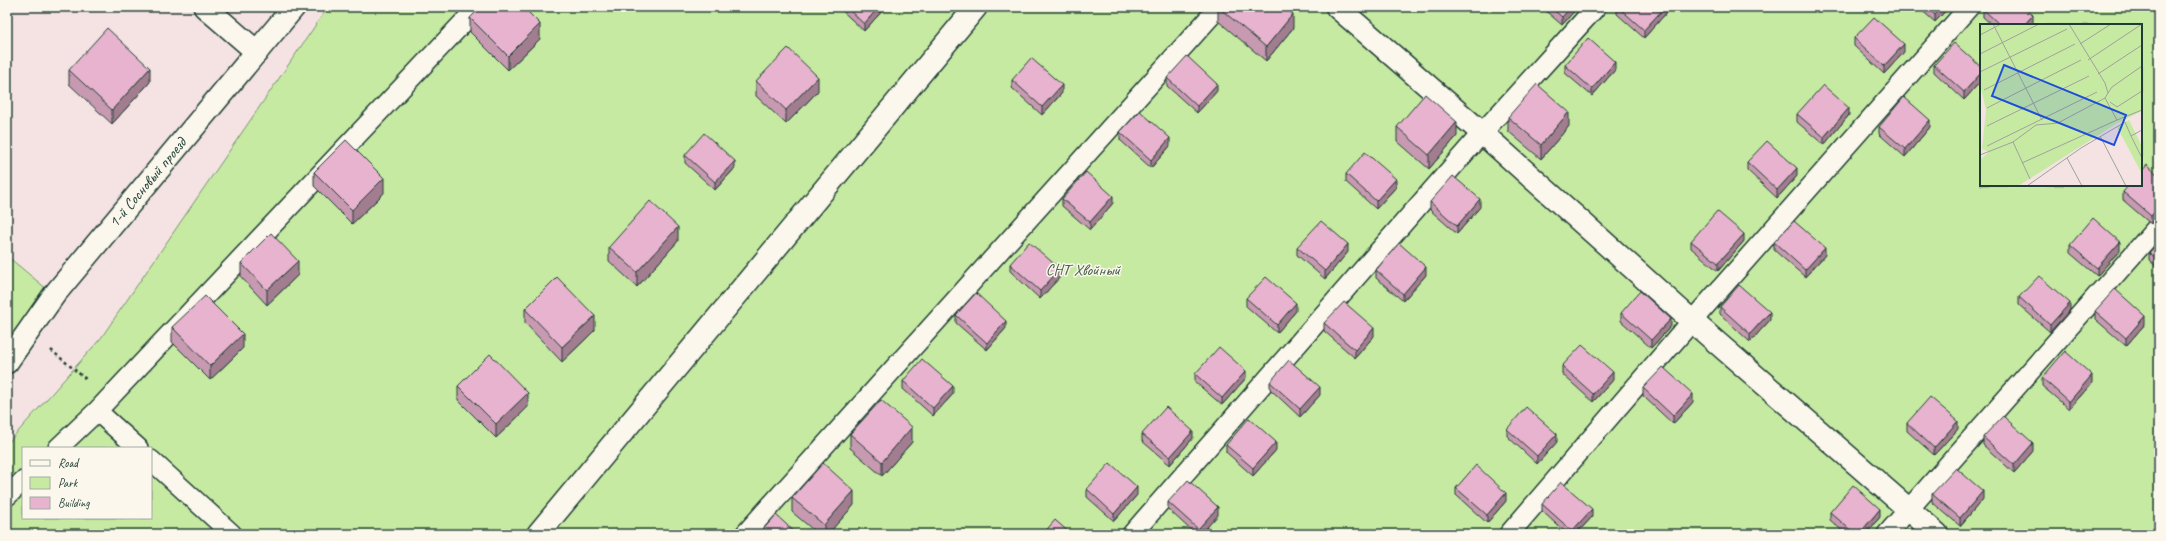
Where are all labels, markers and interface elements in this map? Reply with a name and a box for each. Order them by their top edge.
inset map [1980,24,2142,186]
street label: 1-й Сосновый проезд [104,133,192,232]
park label: СНТ Хвойный [1046,260,1122,280]
legend [22,447,152,519]
text: Road [58,455,80,471]
text: Park [58,475,79,491]
text: Building [58,495,90,511]

